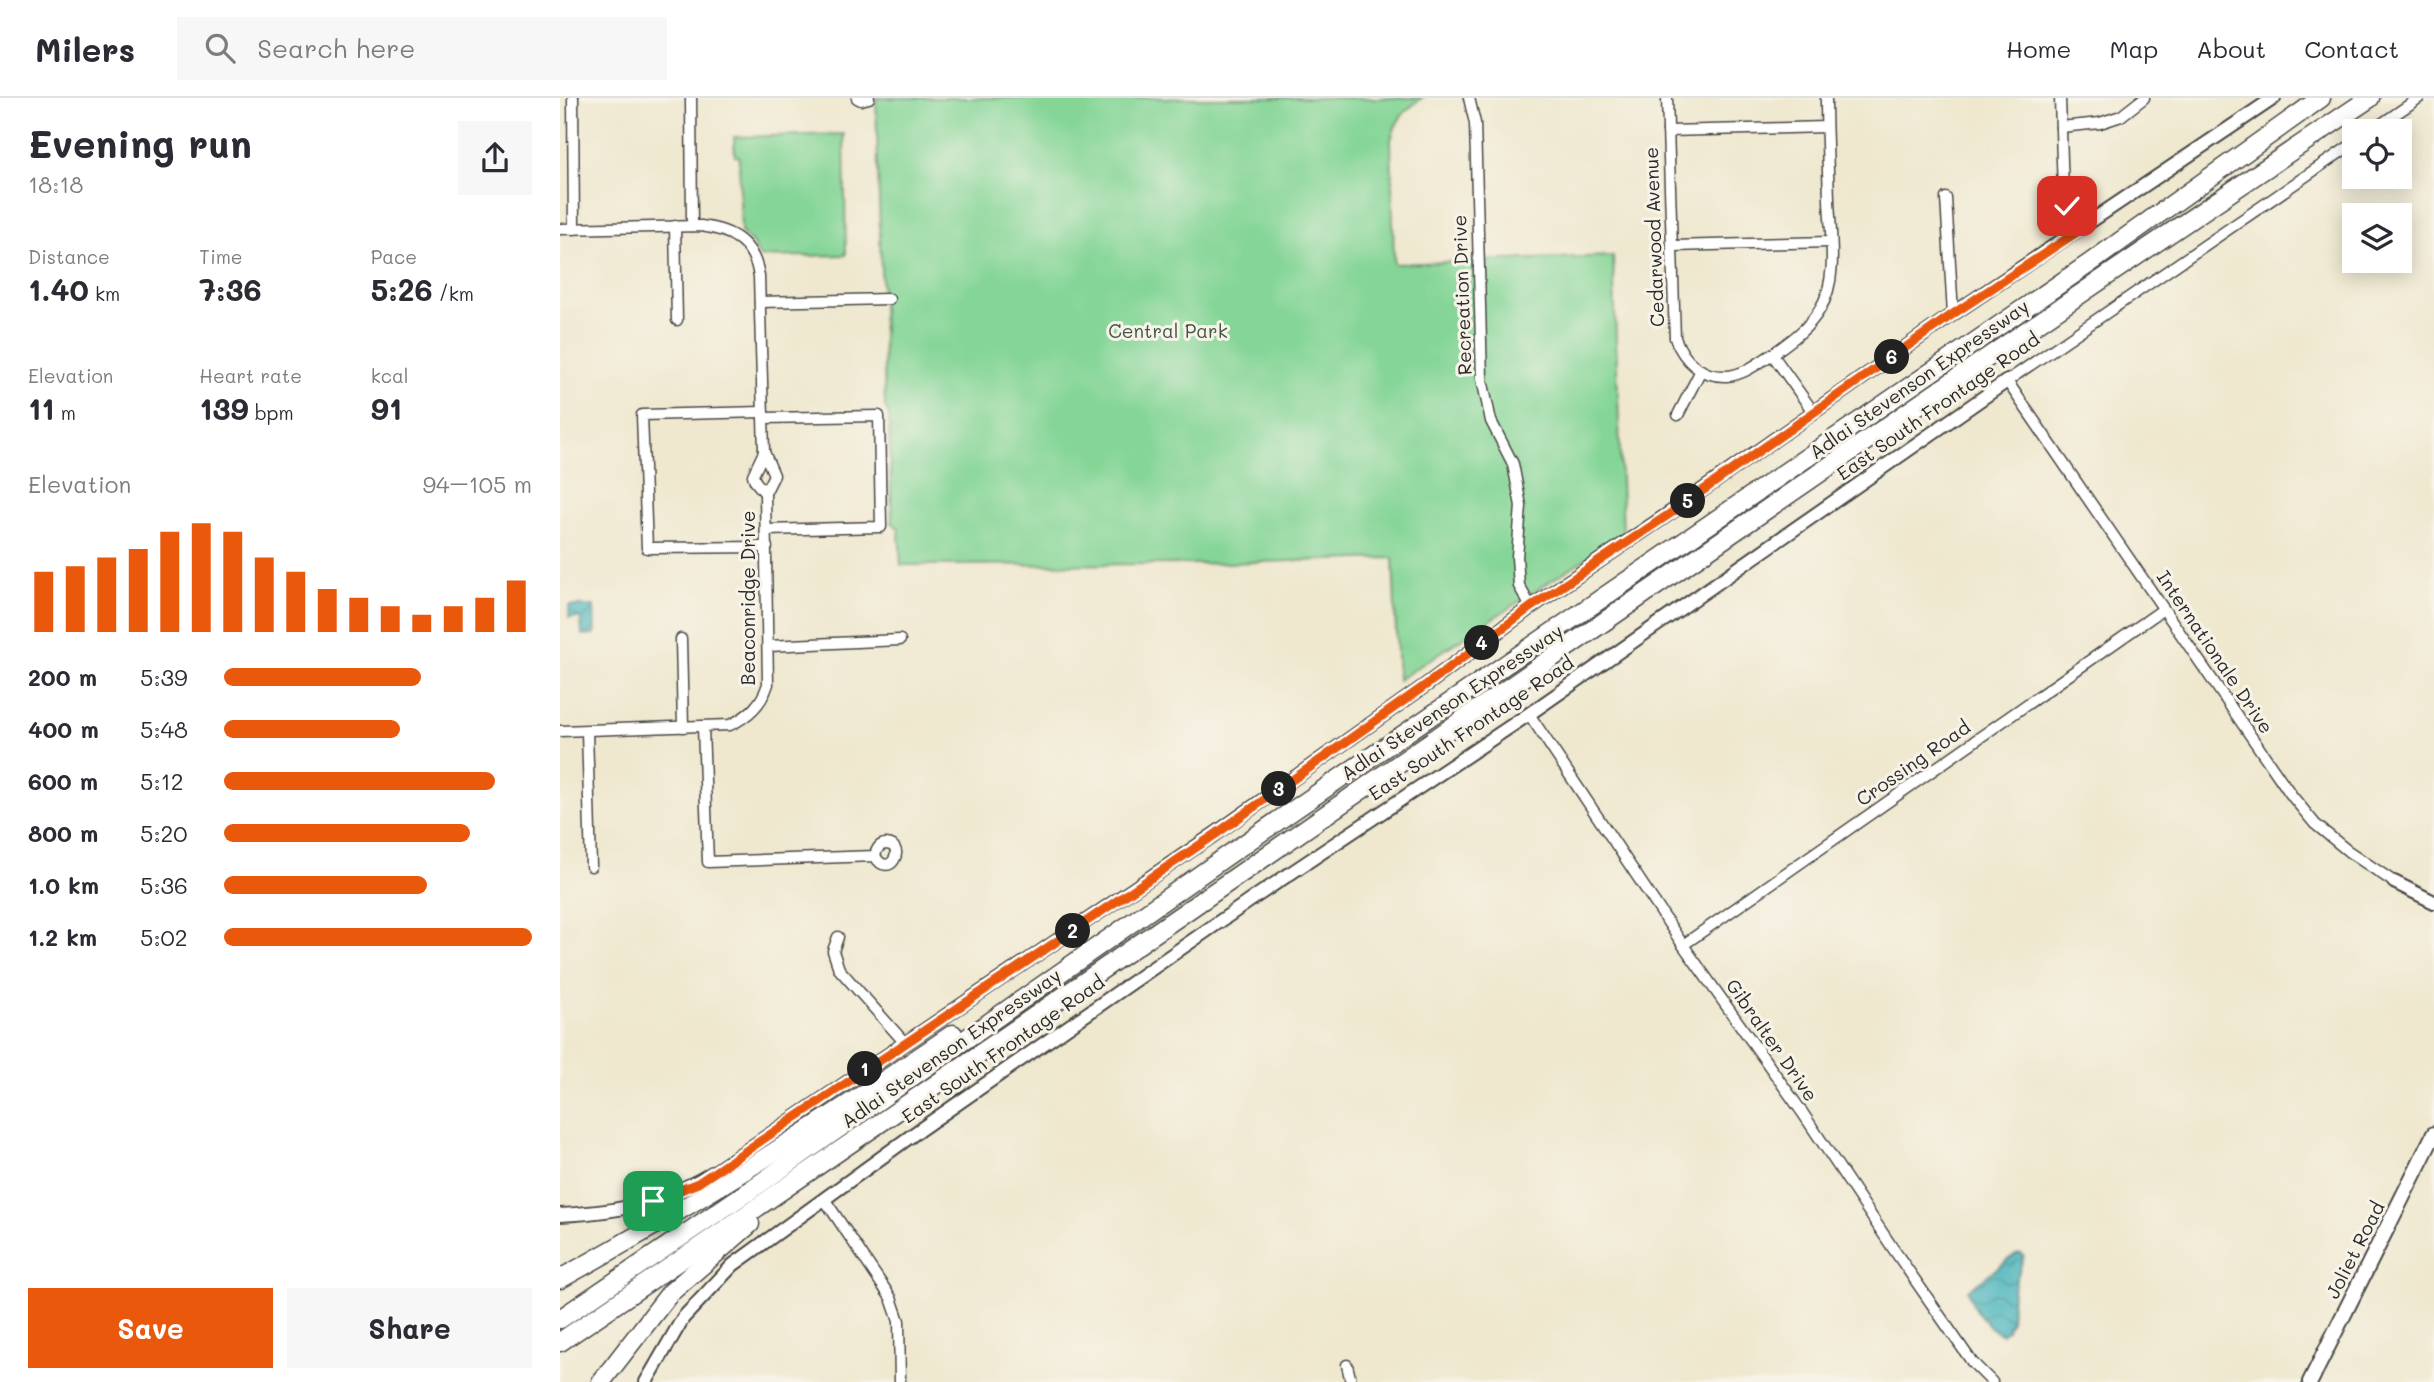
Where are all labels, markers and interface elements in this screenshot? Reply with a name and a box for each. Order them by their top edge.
search box [177,17,667,80]
text: Milers [35,27,135,70]
icon: search [201,29,239,67]
text: Search here [257,31,415,65]
text: Home [2006,33,2071,64]
text: Map [2109,33,2158,64]
text: About [2196,33,2266,64]
text: Contact [2304,33,2399,64]
text: Evening run [28,118,252,168]
map controls [2342,119,2412,273]
button: locate [2342,119,2412,189]
button: share [458,121,532,195]
street label: Cedarwood Avenue [1638,147,1669,327]
text: 18:18 [28,169,84,199]
pin [2037,176,2097,236]
icon: check [2048,187,2086,225]
button: layers [2342,203,2412,273]
street label: Recreation Drive [1446,214,1477,376]
text: Distance [28,244,110,269]
text: Time [199,244,243,269]
text: Pace [371,244,417,269]
text: 1.40 [28,269,89,309]
text: 7:36 [199,269,262,309]
text: 5:26 [371,269,433,309]
text: km [89,281,120,306]
text: /km [433,281,474,306]
street label: Adlai Stevenson Expressway [1804,293,2033,464]
park label: Central Park [1108,318,1228,343]
street label: East South Frontage Road [1831,326,2044,485]
pin: 6 [1874,340,1910,374]
text: 6 [1886,344,1897,369]
text: Elevation [28,363,113,388]
text: Heart rate [199,363,302,388]
text: kcal [371,363,409,388]
text: 11 [28,388,55,428]
text: 139 [199,388,249,428]
text: 91 [371,388,402,428]
text: m [55,400,76,425]
text: bpm [249,400,294,425]
text: Elevation [28,469,131,499]
text: 94–105 m [422,469,532,499]
pin: 5 [1670,484,1706,518]
text: 5 [1682,488,1693,513]
street label: Beaconridge Drive [735,511,760,685]
street label: Internationale Drive [2152,565,2279,738]
street label: Adlai Stevenson Expressway [1336,618,1568,785]
pin: 4 [1464,626,1500,660]
text: 4 [1475,630,1488,655]
street label: East South Frontage Road [1363,649,1578,806]
text: 200 m [28,662,97,692]
text: 5:39 [140,662,188,692]
text: 400 m [28,714,99,744]
text: 5:48 [140,714,188,744]
street label: Crossing Road [1851,714,1975,811]
text: 600 m [28,766,98,796]
text: 5:12 [140,766,184,796]
pin: 3 [1262,772,1296,806]
text: 3 [1273,776,1284,801]
text: 800 m [28,818,98,848]
text: 5:20 [140,818,188,848]
text: 1.0 km [28,870,99,900]
text: 5:36 [140,870,188,900]
pin: 2 [1056,914,1090,948]
text: 2 [1067,918,1078,943]
text: 1.2 km [28,922,97,952]
text: 5:02 [140,922,188,952]
street label: Adlai Stevenson Expressway [836,962,1065,1133]
street label: East South Frontage Road [896,969,1109,1128]
street label: Gibralter Drive [1721,974,1824,1106]
pin: 1 [848,1052,882,1086]
text: 1 [860,1056,869,1081]
pin [623,1171,683,1231]
icon: arrive [634,1182,672,1220]
street label: Joliet Road [2319,1197,2390,1303]
button: Save [28,1288,273,1368]
button: Share [287,1288,532,1368]

